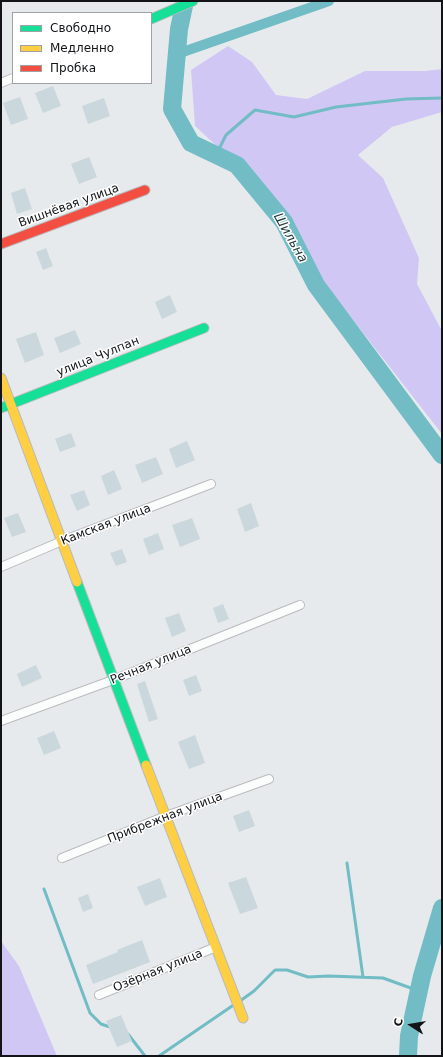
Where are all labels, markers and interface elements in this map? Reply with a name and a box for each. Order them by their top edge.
legend [12,12,152,84]
text: Свободно [50,21,111,35]
text: Медленно [50,41,114,55]
text: Пробка [50,61,96,75]
street label: Вишнёвая улица [17,181,121,231]
water label: Шильна [270,210,310,266]
street label: улица Чулпан [55,334,141,380]
street label: Камская улица [59,501,153,549]
street label: Речная улица [108,642,194,688]
street label: Прибрежная улица [105,789,225,847]
street label: Озёрная улица [111,947,205,995]
north arrow [391,1005,431,1045]
text: С [392,1017,406,1028]

